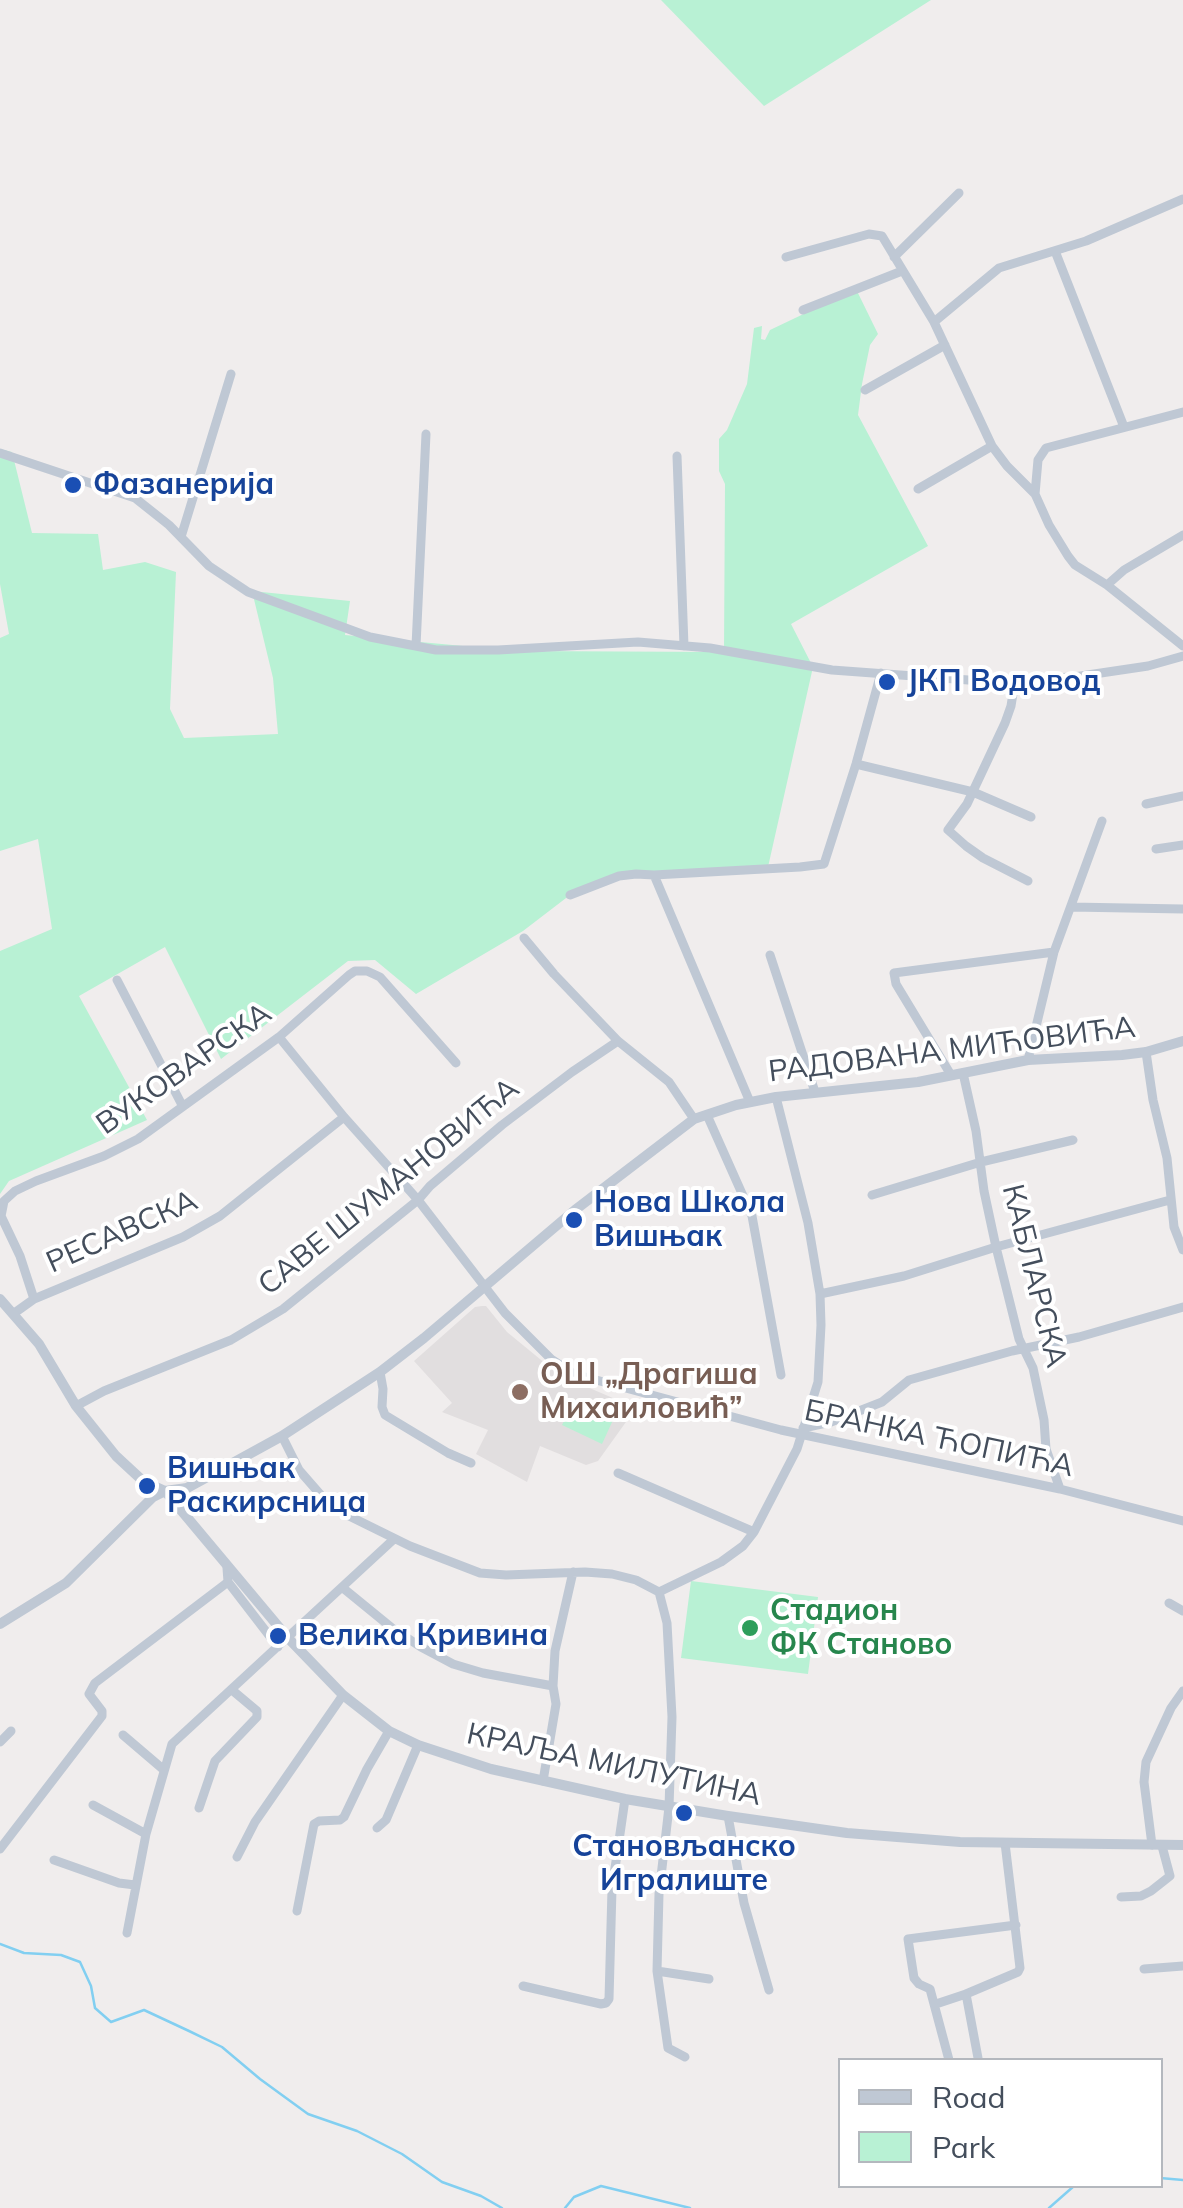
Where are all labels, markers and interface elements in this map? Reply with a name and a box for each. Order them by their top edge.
place label: Фазанерија [93,467,274,503]
marker: Фазанерија [62,474,84,496]
place label: ЈКП Водовод [907,664,1101,700]
marker: ЈКП Водовод [876,671,898,693]
street label: ВУКОВАРСКА [90,995,278,1143]
street label: РАДОВАНА МИЋОВИЋА [766,1010,1138,1090]
street label: САВЕ ШУМАНОВИЋА [251,1071,527,1303]
street label: КАБЛАРСКА [994,1181,1074,1371]
street label: РЕСАВСКА [41,1183,203,1281]
place label: Нова Школа Вишњак [594,1185,785,1256]
marker: Нова Школа Вишњак [563,1209,585,1231]
place label: ОШ „Драгиша Михаиловић” [540,1357,758,1428]
marker: ОШ „Драгиша Михаиловић” [509,1381,531,1403]
street label: БРАНКА ЋОПИЋА [801,1393,1077,1485]
place label: Вишњак Раскирсница [167,1451,366,1522]
marker: Вишњак Раскирсница [136,1475,158,1497]
place label: Стадион ФК Станово [770,1593,952,1664]
marker: Стадион ФК Станово [739,1617,761,1639]
place label: Велика Кривина [298,1618,548,1654]
marker: Велика Кривина [267,1625,289,1647]
street label: КРАЉА МИЛУТИНА [463,1716,765,1814]
marker: Становљанско Игралиште [673,1802,695,1824]
place label: Становљанско Игралиште [572,1829,796,1900]
legend [838,2058,1163,2188]
text: Road [932,2078,1006,2116]
text: Park [932,2128,995,2166]

